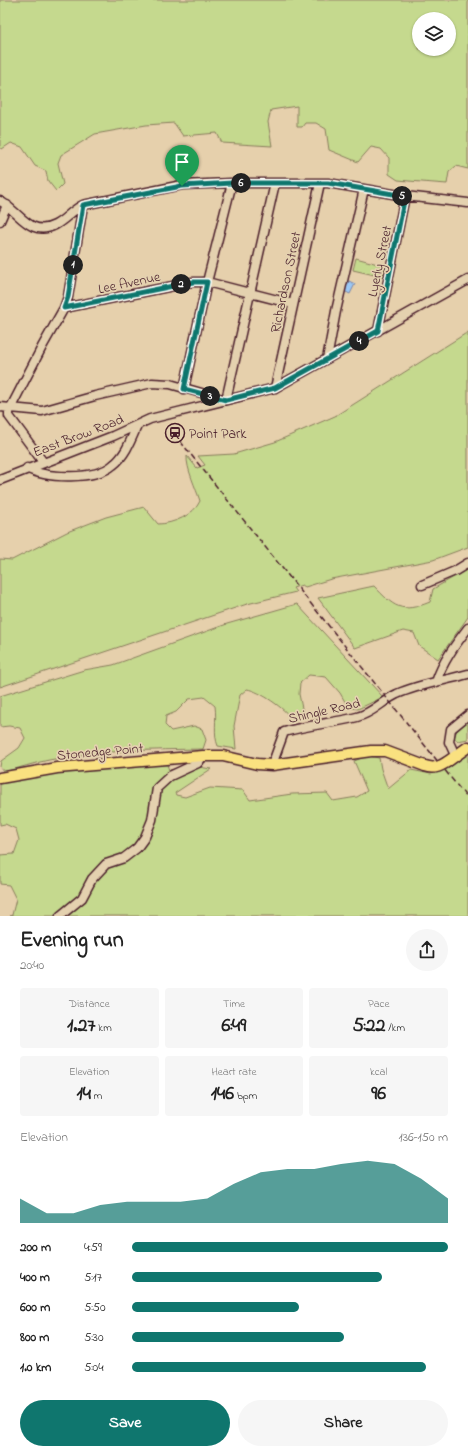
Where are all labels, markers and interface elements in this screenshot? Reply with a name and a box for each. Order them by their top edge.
map controls [412,12,456,56]
button: layers [412,12,456,56]
pin [165,145,199,186]
icon: arrive [171,151,193,173]
pin: 6 [231,173,251,193]
text: 6 [239,175,243,191]
pin: 5 [392,186,412,206]
text: 5 [399,188,405,204]
street label: Lyerly Street [363,223,399,299]
street label: Richardson Street [265,229,308,335]
pin: 1 [63,255,83,275]
text: 1 [71,257,75,273]
street label: Lee Avenue [96,266,163,300]
pin: 2 [171,274,191,294]
text: 2 [178,276,184,292]
pin: 4 [349,331,369,351]
text: 4 [357,333,361,349]
pin: 3 [200,386,220,406]
text: 3 [208,388,212,404]
street label: East Brow Road [30,409,127,463]
station icon: Point Park [164,422,186,444]
place label: Point Park [189,424,247,445]
street label: Shingle Road [286,693,363,731]
street label: Stonedge Point [56,738,145,768]
text: Evening run [20,925,124,957]
button: share [406,929,448,971]
text: 20:40 [20,956,44,975]
text: Distance [69,996,110,1012]
text: Time [223,996,245,1012]
text: Pace [368,996,389,1012]
text: 1.27 [67,1012,96,1041]
text: 6:49 [222,1012,246,1041]
text: 5:22 [352,1012,385,1041]
text: km [96,1020,112,1036]
text: /km [385,1020,405,1036]
text: Elevation [69,1064,110,1080]
text: Heart rate [211,1064,257,1080]
text: kcal [370,1064,387,1080]
text: 14 [76,1080,91,1109]
text: 146 [211,1080,234,1109]
text: 96 [371,1080,386,1109]
text: m [91,1088,102,1104]
text: bpm [234,1088,257,1104]
text: Elevation [20,1128,68,1147]
text: 136–150 m [399,1128,448,1147]
text: 200 m [20,1238,51,1257]
text: 4:59 [84,1238,102,1257]
text: 400 m [20,1268,50,1287]
text: 5:17 [84,1268,102,1287]
text: 600 m [20,1298,50,1317]
text: 5:50 [84,1298,106,1317]
text: 800 m [20,1328,49,1347]
text: 5:30 [84,1328,104,1347]
text: 1.0 km [20,1358,51,1377]
text: 5:04 [84,1358,104,1377]
button: Save [20,1400,230,1446]
button: Share [238,1400,448,1446]

